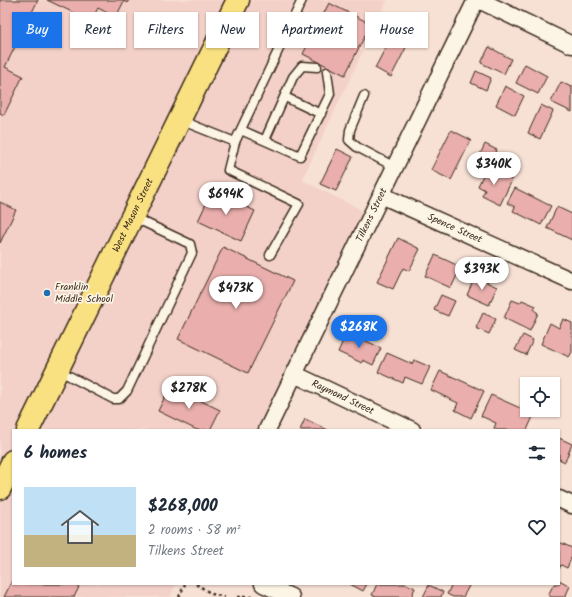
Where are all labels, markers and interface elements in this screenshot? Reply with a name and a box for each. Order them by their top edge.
chip: Buy [12,12,62,48]
chip: Rent [70,12,126,48]
chip: Filters [134,12,198,48]
chip: New [206,12,259,48]
chip: Apartment [267,12,357,48]
chip: House [365,12,428,48]
pin: $340K [466,152,522,186]
text: $340K [476,154,512,175]
street label: West Mason Street [108,175,158,255]
pin: $694K [198,182,254,216]
text: $694K [208,184,244,205]
street label: Tilkens Street [352,185,391,245]
street label: Spence Street [425,209,485,248]
pin: $393K [454,257,510,291]
text: $393K [464,259,500,280]
pin: $473K [208,276,264,310]
text: $473K [218,278,254,299]
place label: Franklin Middle School [55,279,113,307]
marker: Franklin Middle School [42,288,52,298]
pin: $268K [331,315,387,349]
text: $268K [340,317,378,338]
street label: Raymond Street [309,375,377,419]
pin: $278K [161,376,217,410]
map controls [520,377,560,417]
button: locate [520,377,560,417]
text: $278K [171,378,207,399]
text: 6 homes [24,440,87,467]
icon: filters [526,442,548,464]
text: $268,000 [148,493,218,520]
icon: home [56,503,104,551]
icon: heart [526,516,548,538]
text: 2 rooms · 58 m² [148,520,241,541]
text: Tilkens Street [148,541,224,562]

